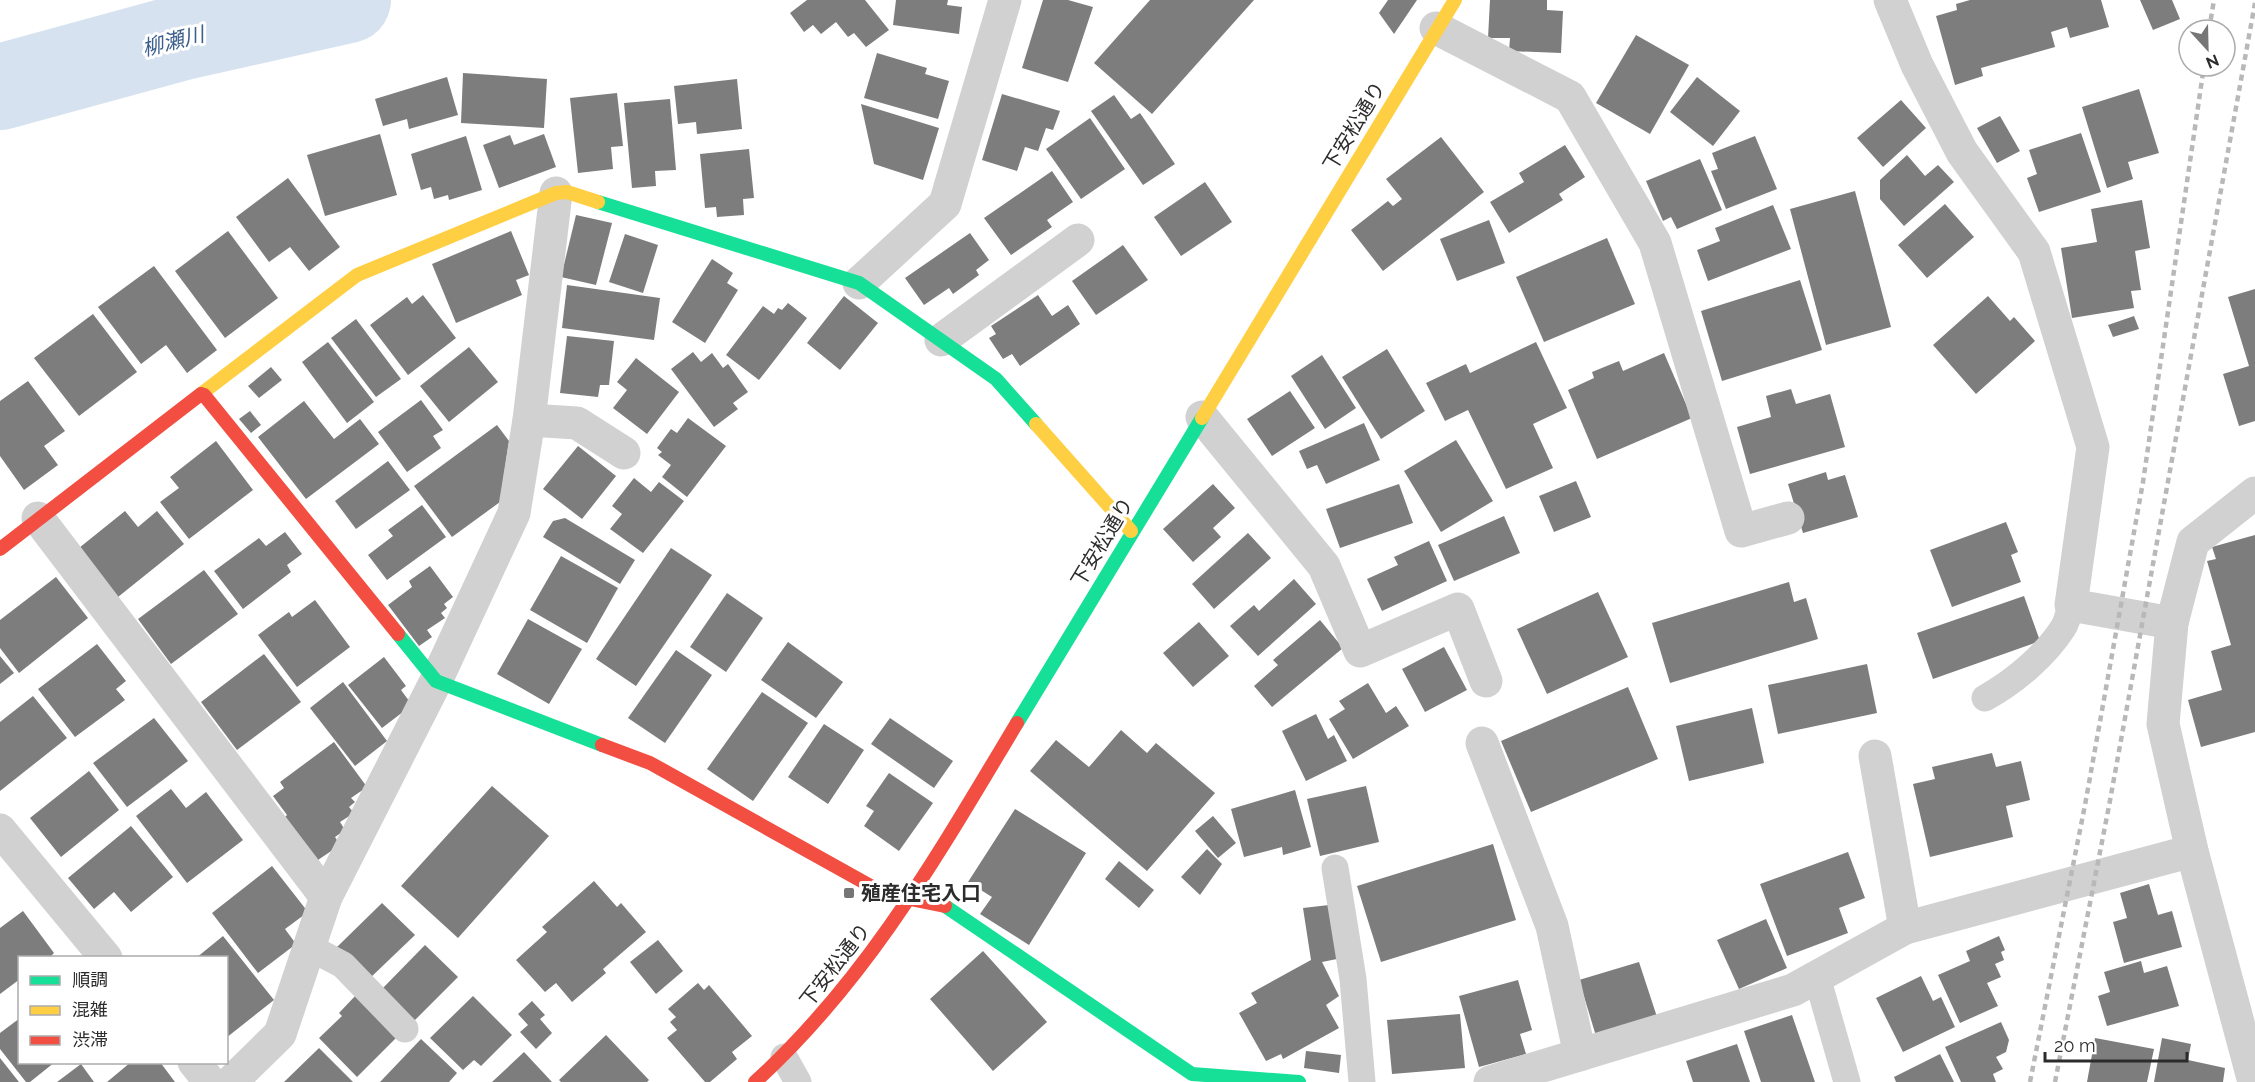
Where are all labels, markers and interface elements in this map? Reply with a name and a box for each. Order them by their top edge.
north arrow [2177,18,2237,78]
water label: 柳瀬川 [139,21,209,61]
text: N [2203,50,2222,73]
street label: 下安松通り [1318,77,1390,175]
street label: 下安松通り [1066,493,1138,591]
place label: 殖産住宅入口 [861,881,981,905]
marker: 殖産住宅入口 [842,886,856,900]
street label: 下安松通り [795,918,875,1012]
legend [18,956,228,1064]
text: 順調 [72,969,108,990]
text: 混雑 [72,999,108,1020]
scale bar [2045,1025,2188,1063]
text: 渋滞 [72,1029,108,1050]
text: 20 m [2054,1035,2096,1056]

